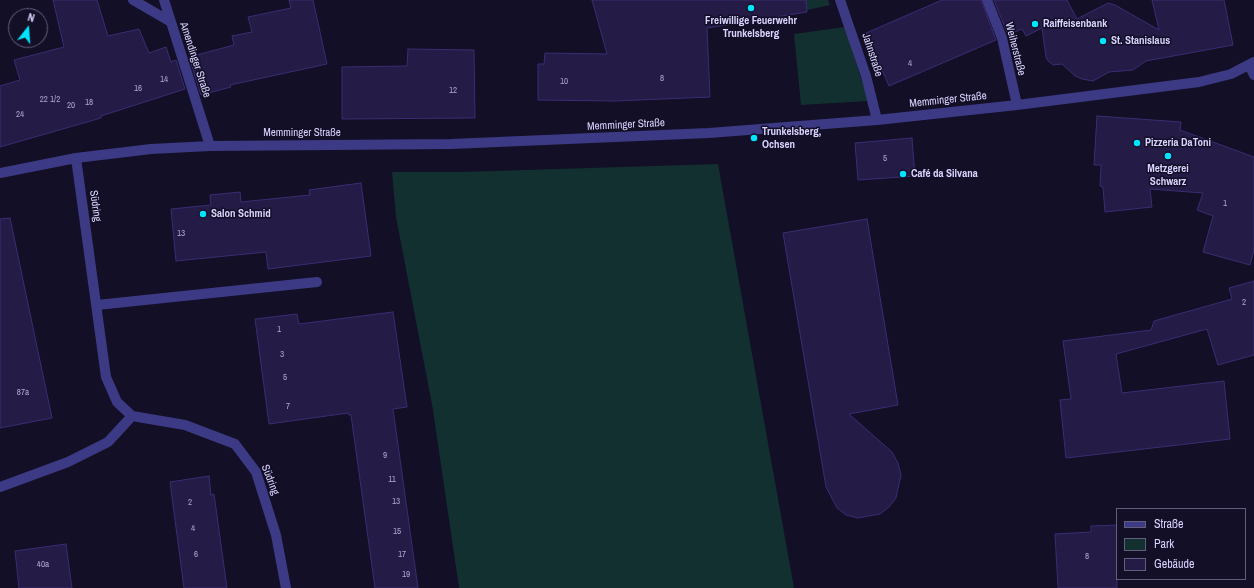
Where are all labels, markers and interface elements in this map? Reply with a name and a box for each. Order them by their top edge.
marker: Freiwillige Feuerwehr Trunkelsberg [746,3,756,13]
north arrow [8,8,48,48]
text: N [26,10,36,25]
place label: Freiwillige Feuerwehr Trunkelsberg [705,14,797,40]
place label: Raiffeisenbank [1043,17,1107,31]
marker: Raiffeisenbank [1030,19,1040,29]
street label: Amendinger Straße [177,21,213,99]
street label: Weiherstraße [1002,21,1028,77]
street label: Jahnstraße [859,32,885,78]
place label: St. Stanislaus [1111,34,1170,48]
marker: St. Stanislaus [1098,36,1108,46]
house number: 4 [908,59,912,69]
house number: 8 [660,74,664,84]
house number: 14 [160,75,168,85]
house number: 10 [560,77,568,87]
house number: 16 [134,84,142,94]
house number: 12 [449,86,457,96]
street label: Memminger Straße [909,89,987,111]
house number: 22 1/2 [40,95,60,105]
house number: 18 [85,98,93,108]
house number: 20 [67,101,75,111]
house number: 24 [16,110,24,120]
street label: Memminger Straße [587,116,665,134]
place label: Trunkelsberg, Ochsen [762,125,821,151]
street label: Memminger Straße [263,126,341,140]
marker: Trunkelsberg, Ochsen [749,133,759,143]
place label: Pizzeria DaToni [1145,136,1211,150]
marker: Pizzeria DaToni [1132,138,1142,148]
marker: Metzgerei Schwarz [1163,151,1173,161]
house number: 5 [883,154,887,164]
place label: Metzgerei Schwarz [1147,162,1189,188]
place label: Café da Silvana [911,167,978,181]
marker: Café da Silvana [898,169,908,179]
street label: Südring [86,189,104,223]
house number: 1 [1223,199,1227,209]
place label: Salon Schmid [211,207,271,221]
marker: Salon Schmid [198,209,208,219]
house number: 13 [177,229,185,239]
house number: 2 [1242,298,1246,308]
house number: 1 [277,325,281,335]
house number: 3 [280,350,284,360]
house number: 5 [283,373,287,383]
house number: 87a [17,388,29,398]
house number: 7 [286,402,290,412]
house number: 9 [383,451,387,461]
street label: Südring [258,463,282,497]
house number: 11 [388,475,396,485]
house number: 13 [392,497,400,507]
house number: 2 [188,498,192,508]
legend [1116,508,1246,580]
text: Straße [1154,516,1184,532]
house number: 4 [191,524,195,534]
house number: 15 [393,527,401,537]
text: Park [1154,536,1174,552]
house number: 6 [194,550,198,560]
house number: 17 [398,550,406,560]
house number: 8 [1085,552,1089,562]
text: Gebäude [1154,556,1195,572]
house number: 40a [37,560,49,570]
house number: 19 [402,570,410,580]

